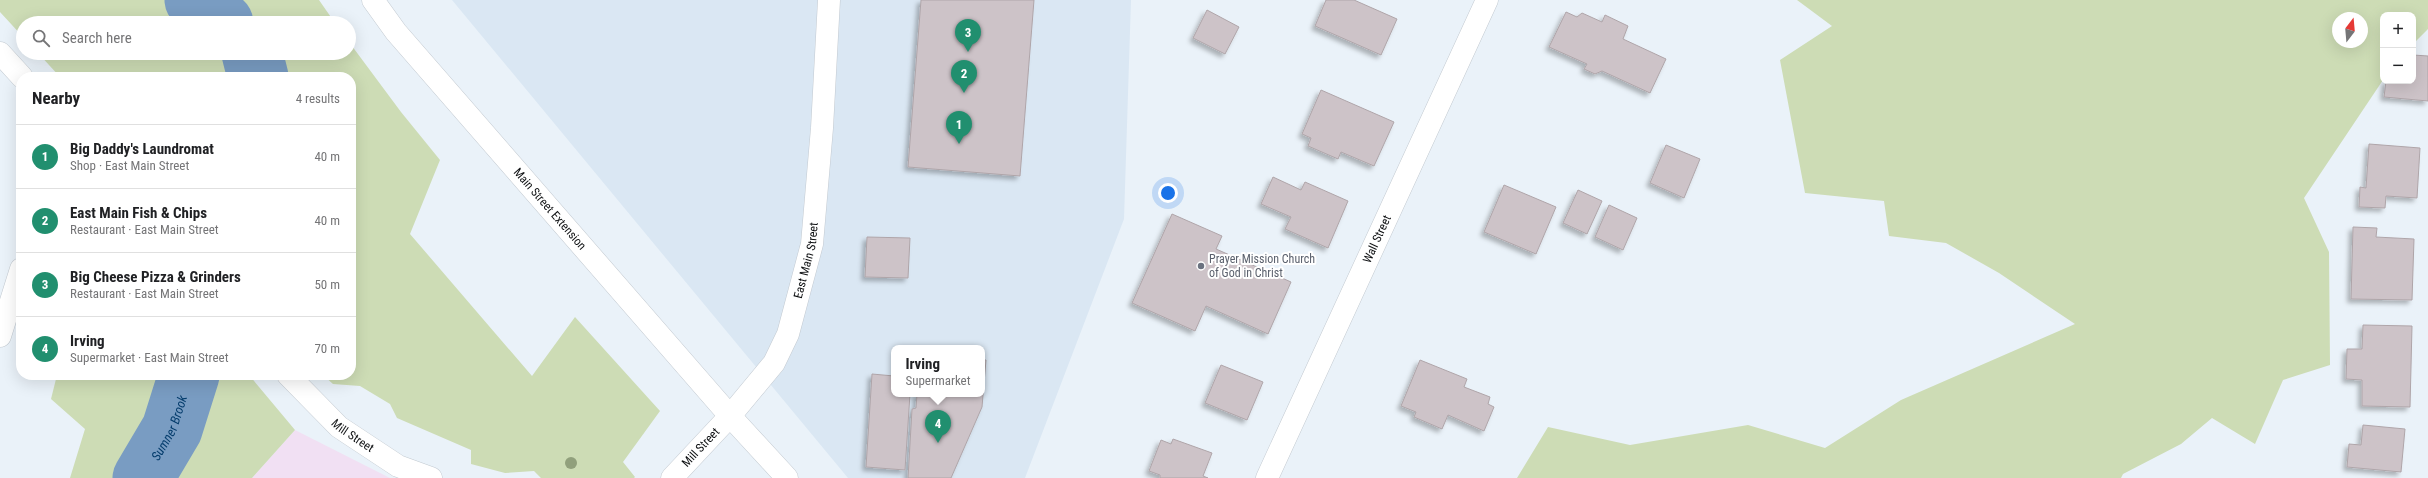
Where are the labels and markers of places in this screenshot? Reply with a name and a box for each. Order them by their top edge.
pin: 3 [955,19,981,52]
pin: 2 [951,60,977,93]
pin: 1 [946,111,972,144]
place label: Prayer Mission Church of God in Christ [1209,252,1315,280]
marker: Prayer Mission Church of God in Christ [1196,261,1206,271]
pin: 4 [925,410,951,443]

